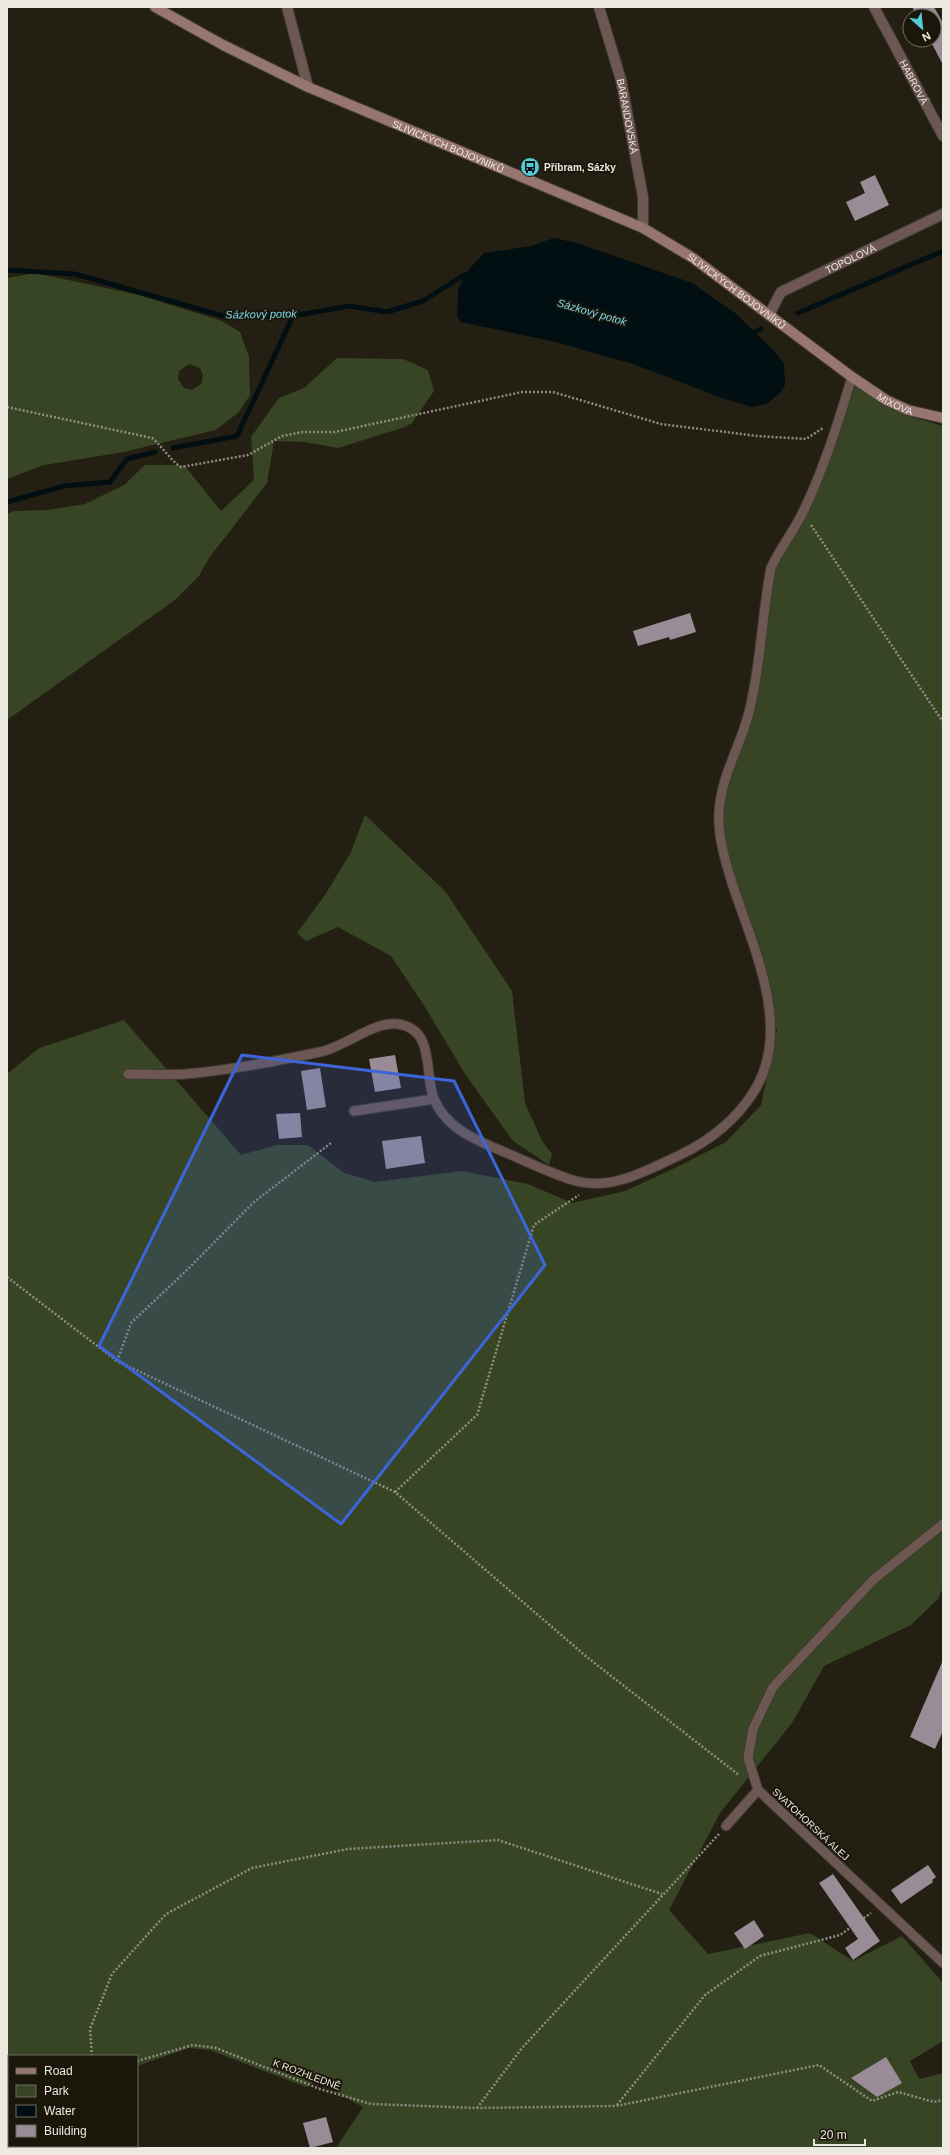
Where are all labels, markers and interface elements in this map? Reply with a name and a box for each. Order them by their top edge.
north arrow [902,8,942,48]
text: N [920,30,933,44]
street label: HABROVÁ [897,58,931,107]
street label: BARANDOVSKÁ [615,78,641,155]
street label: SLIVICKÝCH BOJOVNÍKŮ [391,118,506,175]
bus stop icon: Příbram, Sázky [519,156,541,178]
place label: Příbram, Sázky [544,162,616,173]
street label: TOPOLOVÁ [824,241,878,276]
street label: SLIVICKÝCH BOJOVNÍKŮ [685,251,788,331]
water label: Sázkový potok [556,296,629,328]
water label: Sázkový potok [225,307,297,321]
street label: MIXOVA [875,391,914,417]
street label: SVATOHORSKÁ ALEJ [770,1785,852,1863]
legend [8,2055,138,2147]
street label: K ROZHLEDNĚ [272,2056,343,2092]
text: Road [44,2064,73,2078]
text: Park [44,2084,70,2098]
text: Water [44,2104,76,2118]
scale bar [814,2121,865,2147]
text: Building [44,2124,87,2138]
text: 20 m [820,2128,847,2142]

